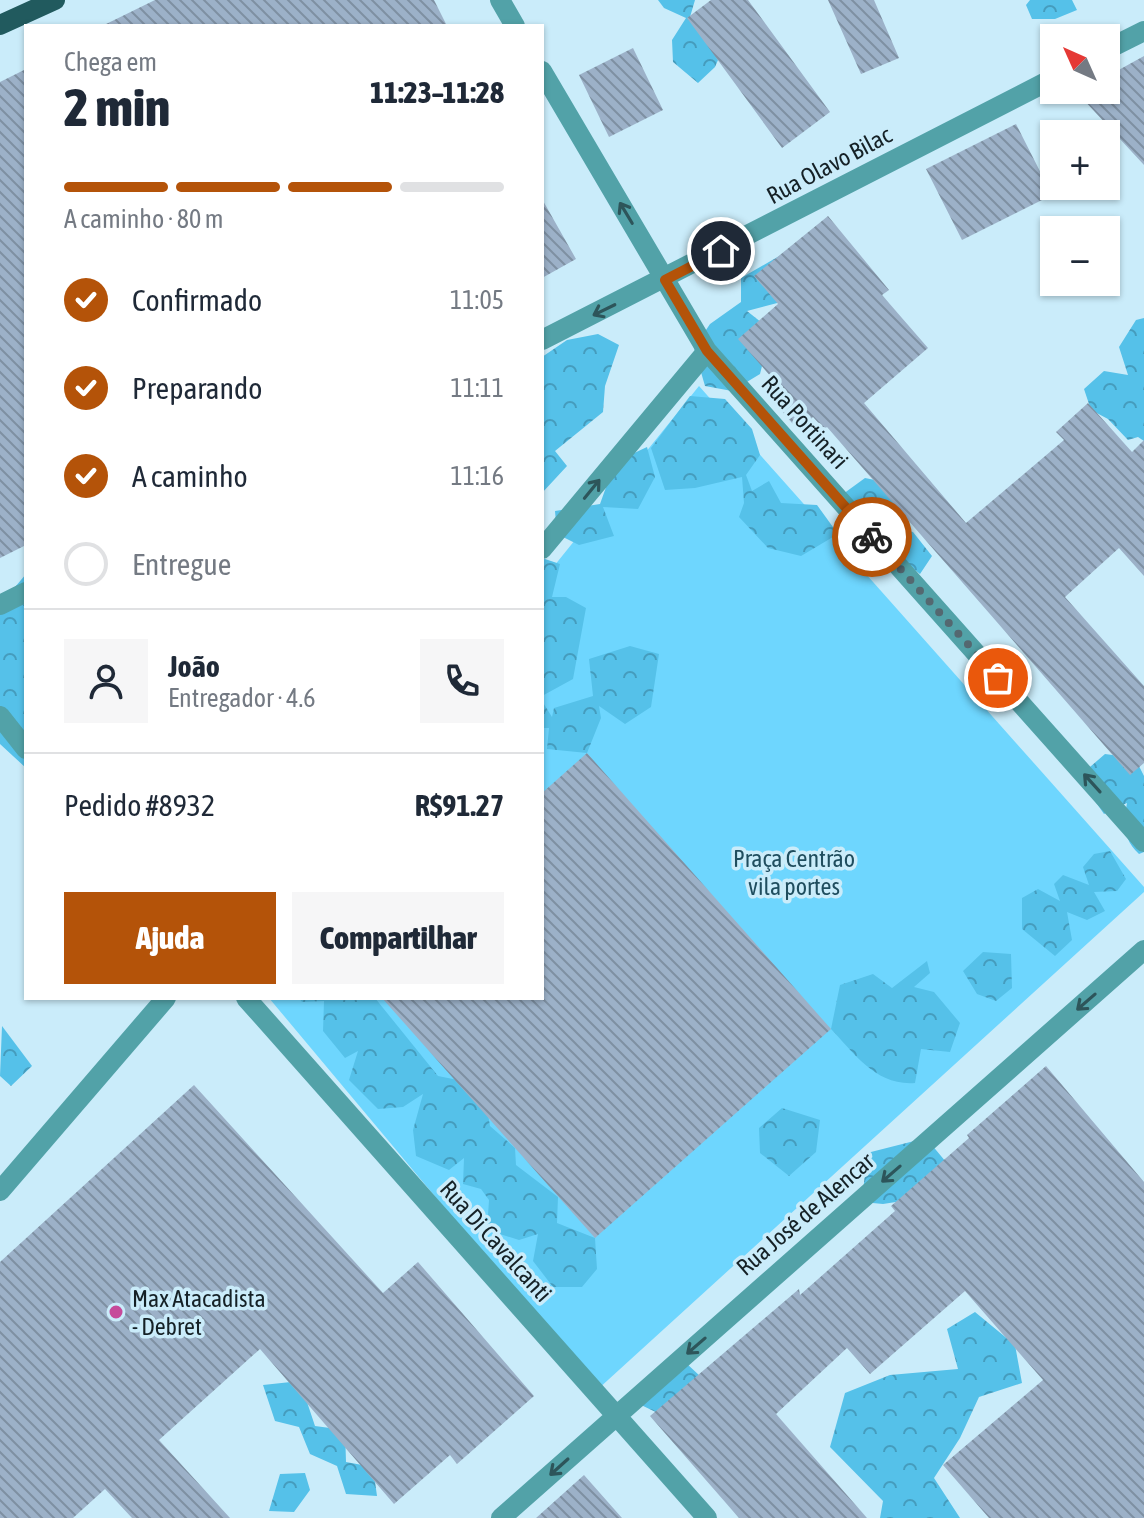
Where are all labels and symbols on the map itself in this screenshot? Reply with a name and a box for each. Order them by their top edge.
north arrow [1040,24,1120,104]
street label: Rua Olavo Bilac [762,121,896,209]
one-way arrow [618,202,634,225]
pin [687,217,755,285]
one-way arrow [592,303,616,318]
street label: Rua Portinari [756,370,854,474]
one-way arrow [583,479,601,500]
courier [832,497,912,577]
pin [964,644,1032,712]
one-way arrow [1083,774,1101,794]
park label: Praça Centrão vila portes [733,845,855,900]
one-way arrow [1076,992,1096,1010]
street label: Rua José de Alencar [731,1147,880,1281]
one-way arrow [881,1164,901,1182]
street label: Rua Di Cavalcanti [435,1175,557,1307]
place label: Max Atacadista - Debret [132,1285,266,1340]
marker: Max Atacadista - Debret [107,1303,125,1321]
one-way arrow [686,1336,706,1354]
one-way arrow [549,1457,569,1475]

